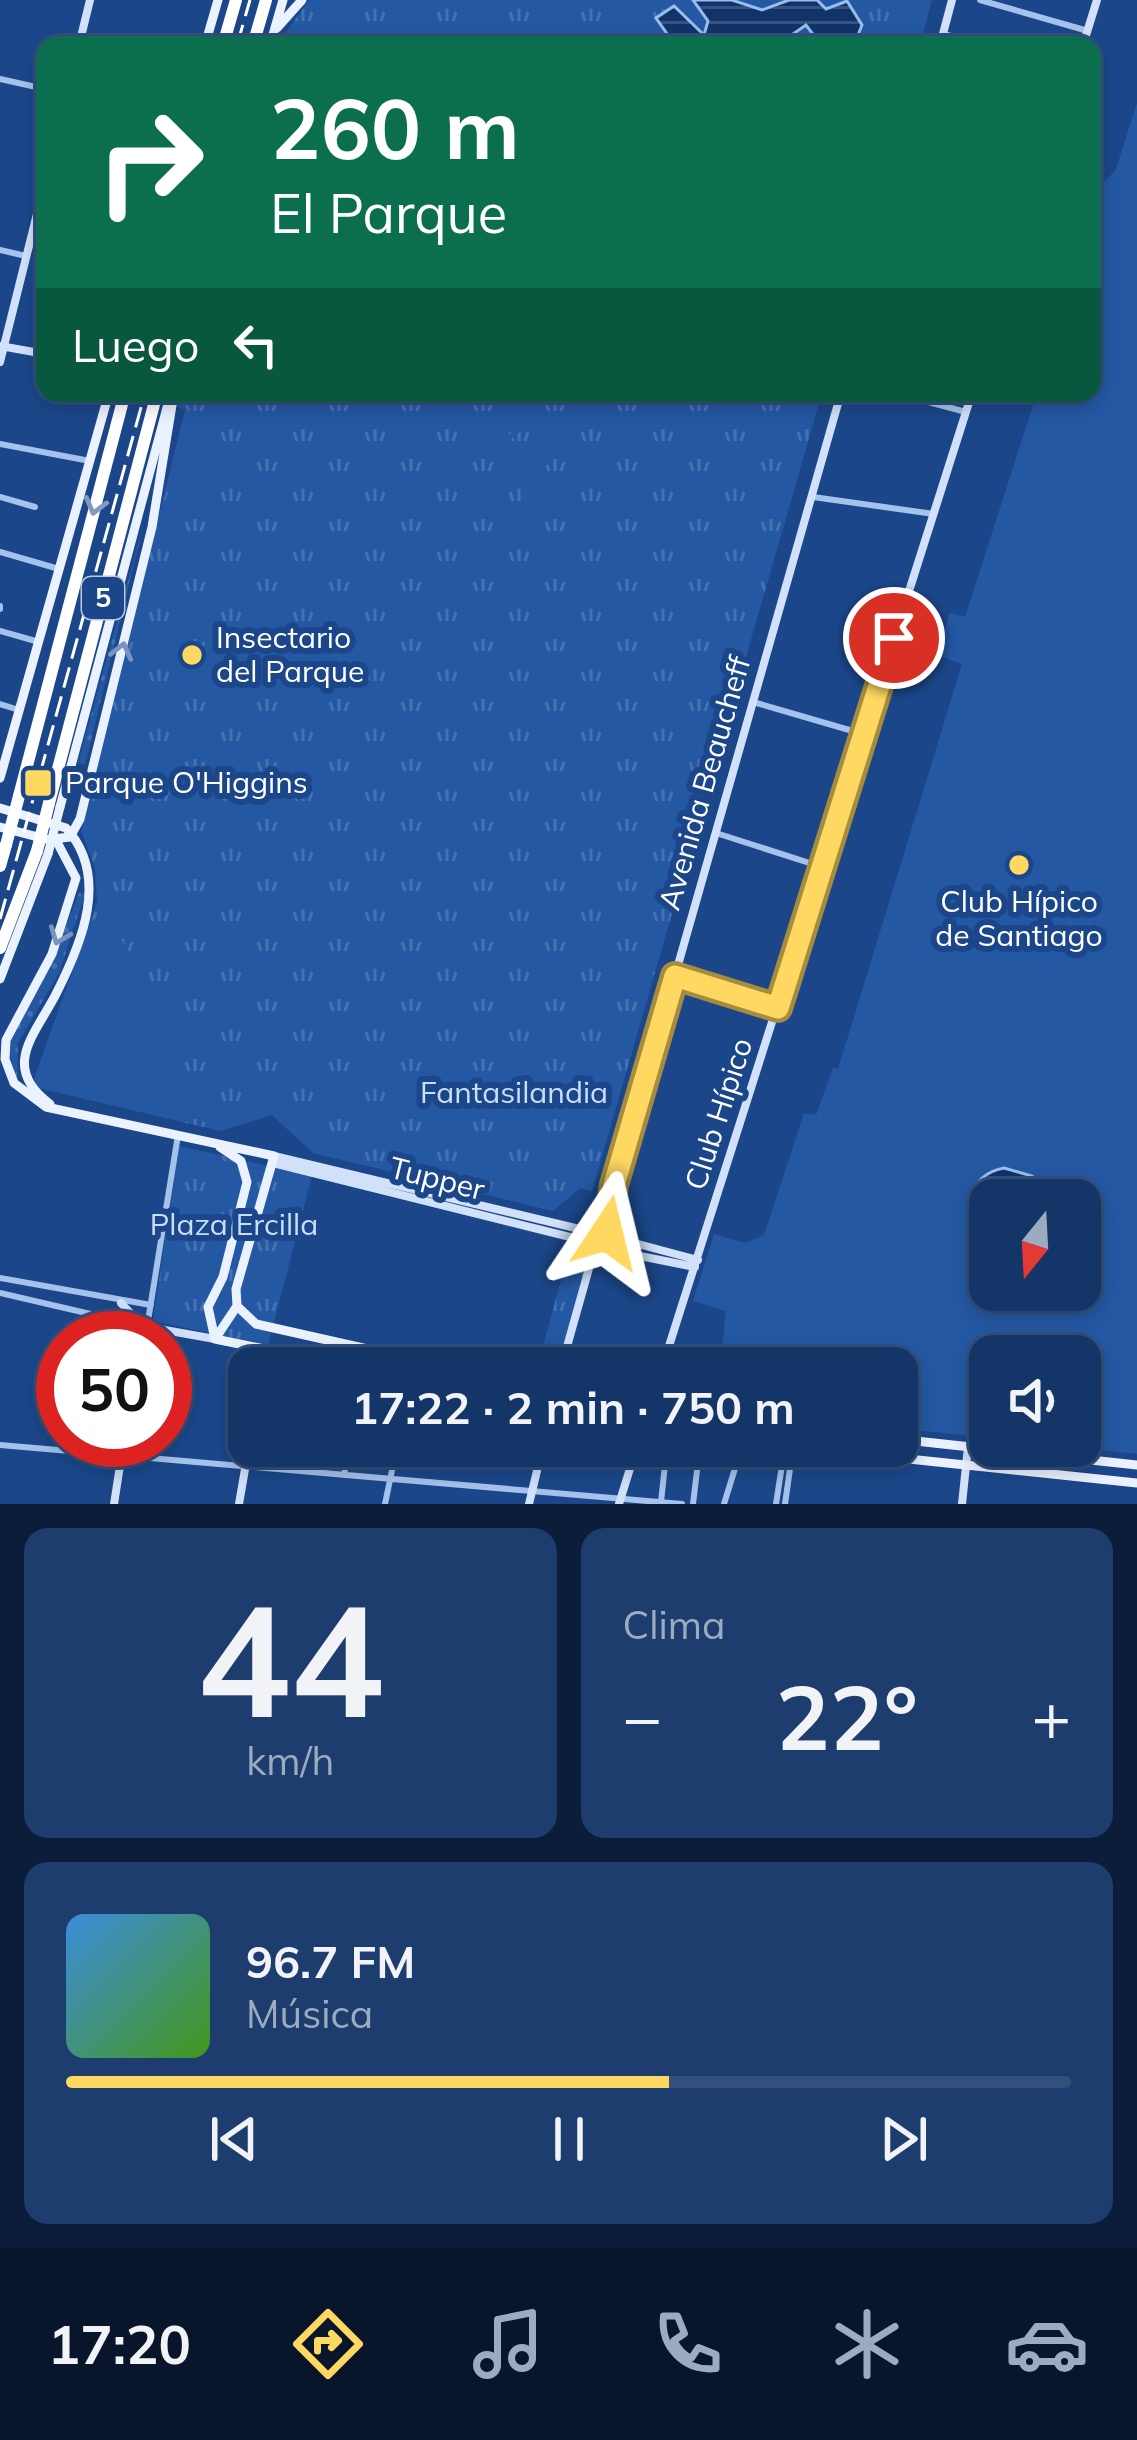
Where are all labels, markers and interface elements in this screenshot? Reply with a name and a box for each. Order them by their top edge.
text: 260 m [270,75,520,180]
icon: right [72,84,228,240]
text: El Parque [270,179,507,247]
icon: left [223,312,289,378]
text: Luego [72,317,199,373]
one-way arrow [85,495,110,516]
road number: 5 [82,577,124,619]
pin [843,587,945,689]
icon: arrive [861,605,927,671]
place label: Insectario del Parque [216,618,364,690]
one-way arrow [108,641,133,662]
marker: Insectario del Parque [179,642,205,668]
street label: Avenida Beaucheff [650,651,759,914]
place label: Parque O'Higgins [65,763,308,801]
marker: Parque O'Higgins [22,767,54,799]
marker: Club Hípico de Santiago [1006,852,1032,878]
place label: Club Hípico de Santiago [935,882,1103,954]
one-way arrow [48,925,73,946]
street label: Club Hípico [676,1033,760,1195]
park label: Fantasilandia [420,1073,608,1111]
street label: Tupper [386,1148,489,1208]
position arrow [544,1170,670,1296]
north arrow [969,1179,1101,1311]
map controls [969,1179,1101,1467]
park label: Plaza Ercilla [150,1205,318,1243]
speed limit sign: 50 [36,1311,192,1467]
button: sound [969,1335,1101,1467]
text: 17:22 · 2 min · 750 m [351,1379,795,1435]
text: 44 [197,1560,384,1756]
text: Clima [623,1600,725,1649]
text: 22° [776,1660,918,1773]
text: − [623,1675,662,1758]
text: + [1031,1675,1071,1758]
text: km/h [246,1736,334,1785]
text: 96.7 FM [246,1933,415,1989]
text: Música [246,1989,373,2038]
icon: previous [201,2106,267,2172]
icon: pause [536,2106,602,2172]
icon: next [871,2106,937,2172]
icon: directions [286,2302,370,2386]
icon: music [466,2302,550,2386]
icon: phone [646,2302,730,2386]
icon: climate [825,2302,909,2386]
icon: car [1005,2302,1089,2386]
text: 17:20 [48,2310,191,2378]

